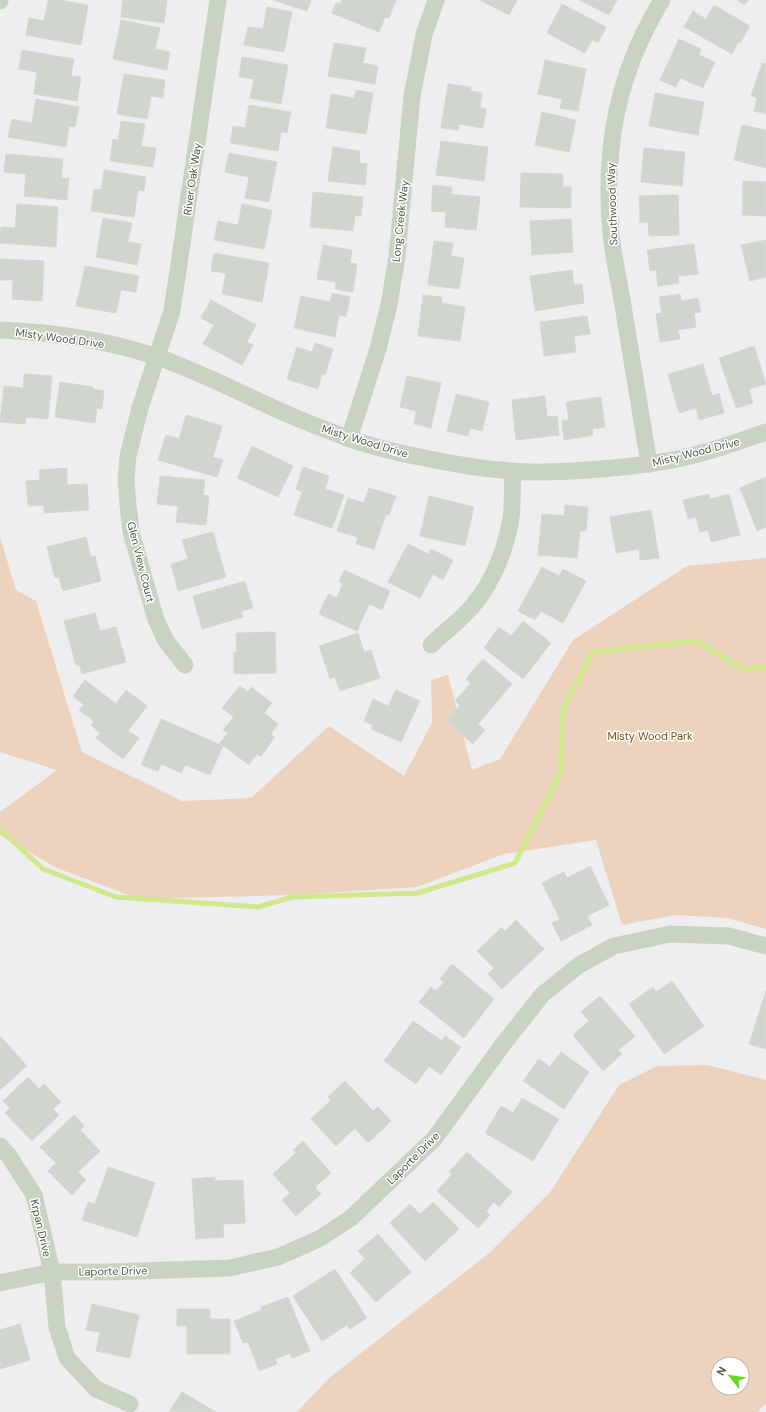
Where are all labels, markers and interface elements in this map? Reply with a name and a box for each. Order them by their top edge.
street label: River Oak Way [180,142,204,216]
street label: Southwood Way [604,162,620,246]
street label: Long Creek Way [389,179,411,263]
street label: Misty Wood Drive [15,325,105,351]
street label: Misty Wood Drive [320,421,410,461]
street label: Misty Wood Drive [651,434,741,470]
street label: Glen View Court [124,520,158,604]
park label: Misty Wood Park [607,729,693,743]
street label: Laporte Drive [384,1129,442,1187]
street label: Krpan Drive [28,1198,54,1258]
street label: Laporte Drive [79,1263,147,1279]
north arrow [710,1356,750,1396]
text: N [713,1364,729,1378]

